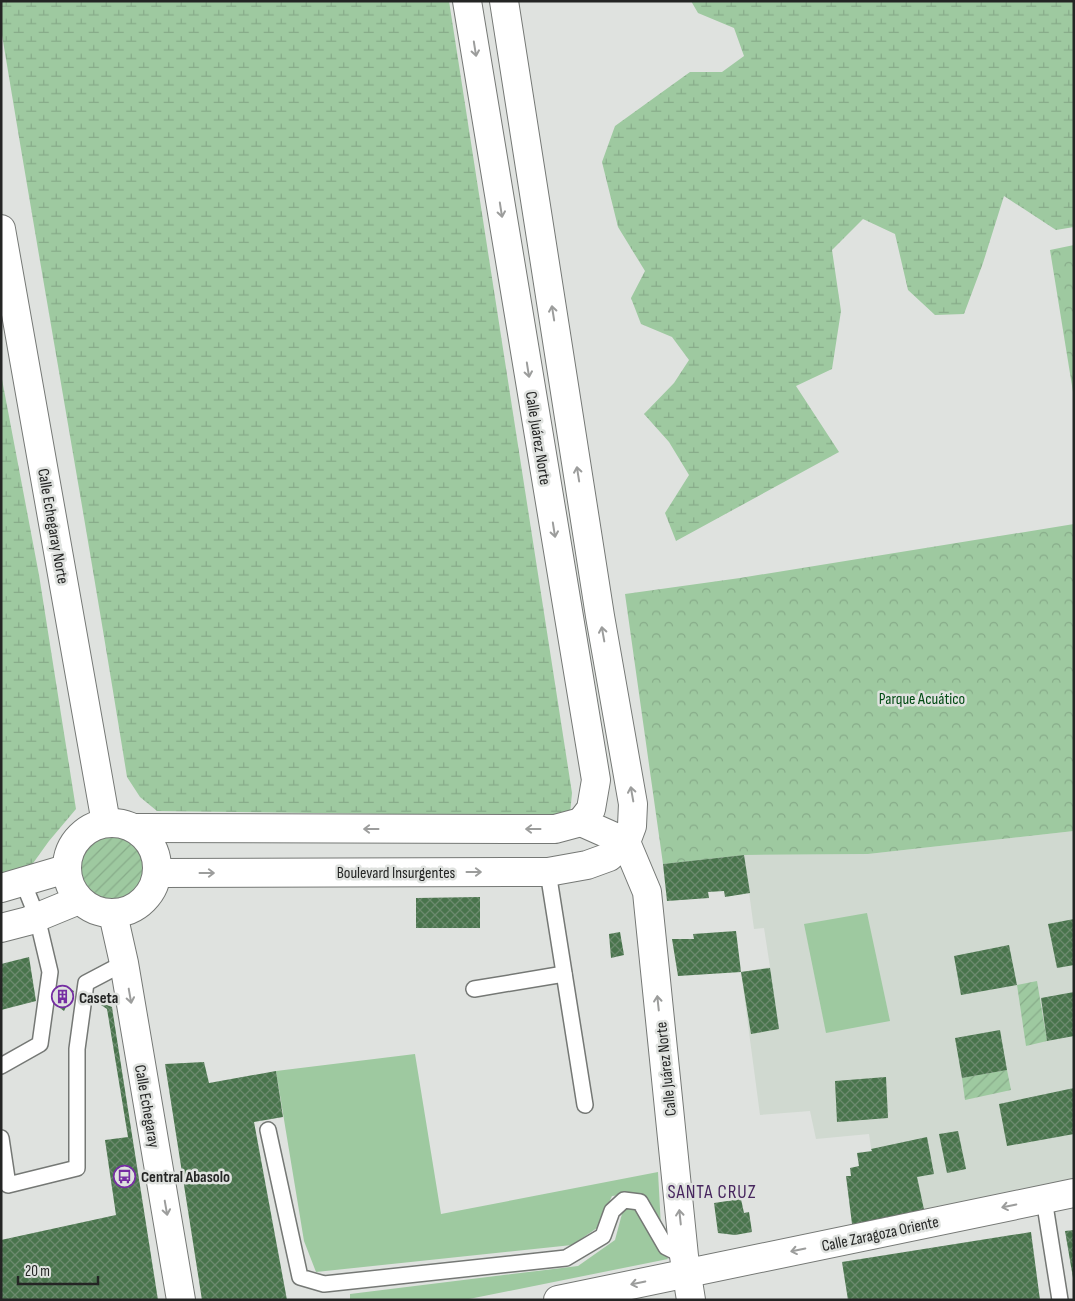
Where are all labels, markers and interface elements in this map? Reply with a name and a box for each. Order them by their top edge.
one-way arrow [470,41,480,57]
one-way arrow [497,201,507,217]
one-way arrow [547,306,557,322]
one-way arrow [523,362,533,378]
street label: Calle Juárez Norte [521,390,554,486]
one-way arrow [573,466,583,482]
street label: Calle Echegaray Norte [33,467,72,586]
one-way arrow [550,522,560,538]
one-way arrow [598,627,608,643]
park label: Parque Acuático [879,690,965,709]
one-way arrow [626,787,636,803]
one-way arrow [363,824,379,834]
one-way arrow [525,824,542,834]
street label: Boulevard Insurgentes [337,864,456,883]
one-way arrow [466,867,482,877]
one-way arrow [198,868,215,878]
building icon: Caseta [51,985,75,1009]
one-way arrow [125,987,135,1003]
place label: Caseta [79,989,118,1008]
one-way arrow [653,995,663,1011]
street label: Calle Juárez Norte [652,1021,681,1117]
street label: Calle Echegaray [130,1063,163,1149]
bus stop icon: Central Abasolo [113,1164,137,1188]
place label: Central Abasolo [141,1168,230,1187]
district label: SANTA CRUZ [667,1181,757,1204]
one-way arrow [161,1199,171,1215]
one-way arrow [1001,1202,1017,1211]
one-way arrow [675,1209,685,1225]
street label: Calle Zaragoza Oriente [820,1213,940,1256]
one-way arrow [791,1246,807,1255]
scale bar [18,1254,98,1286]
text: 20 m [25,1262,50,1281]
one-way arrow [631,1279,647,1288]

